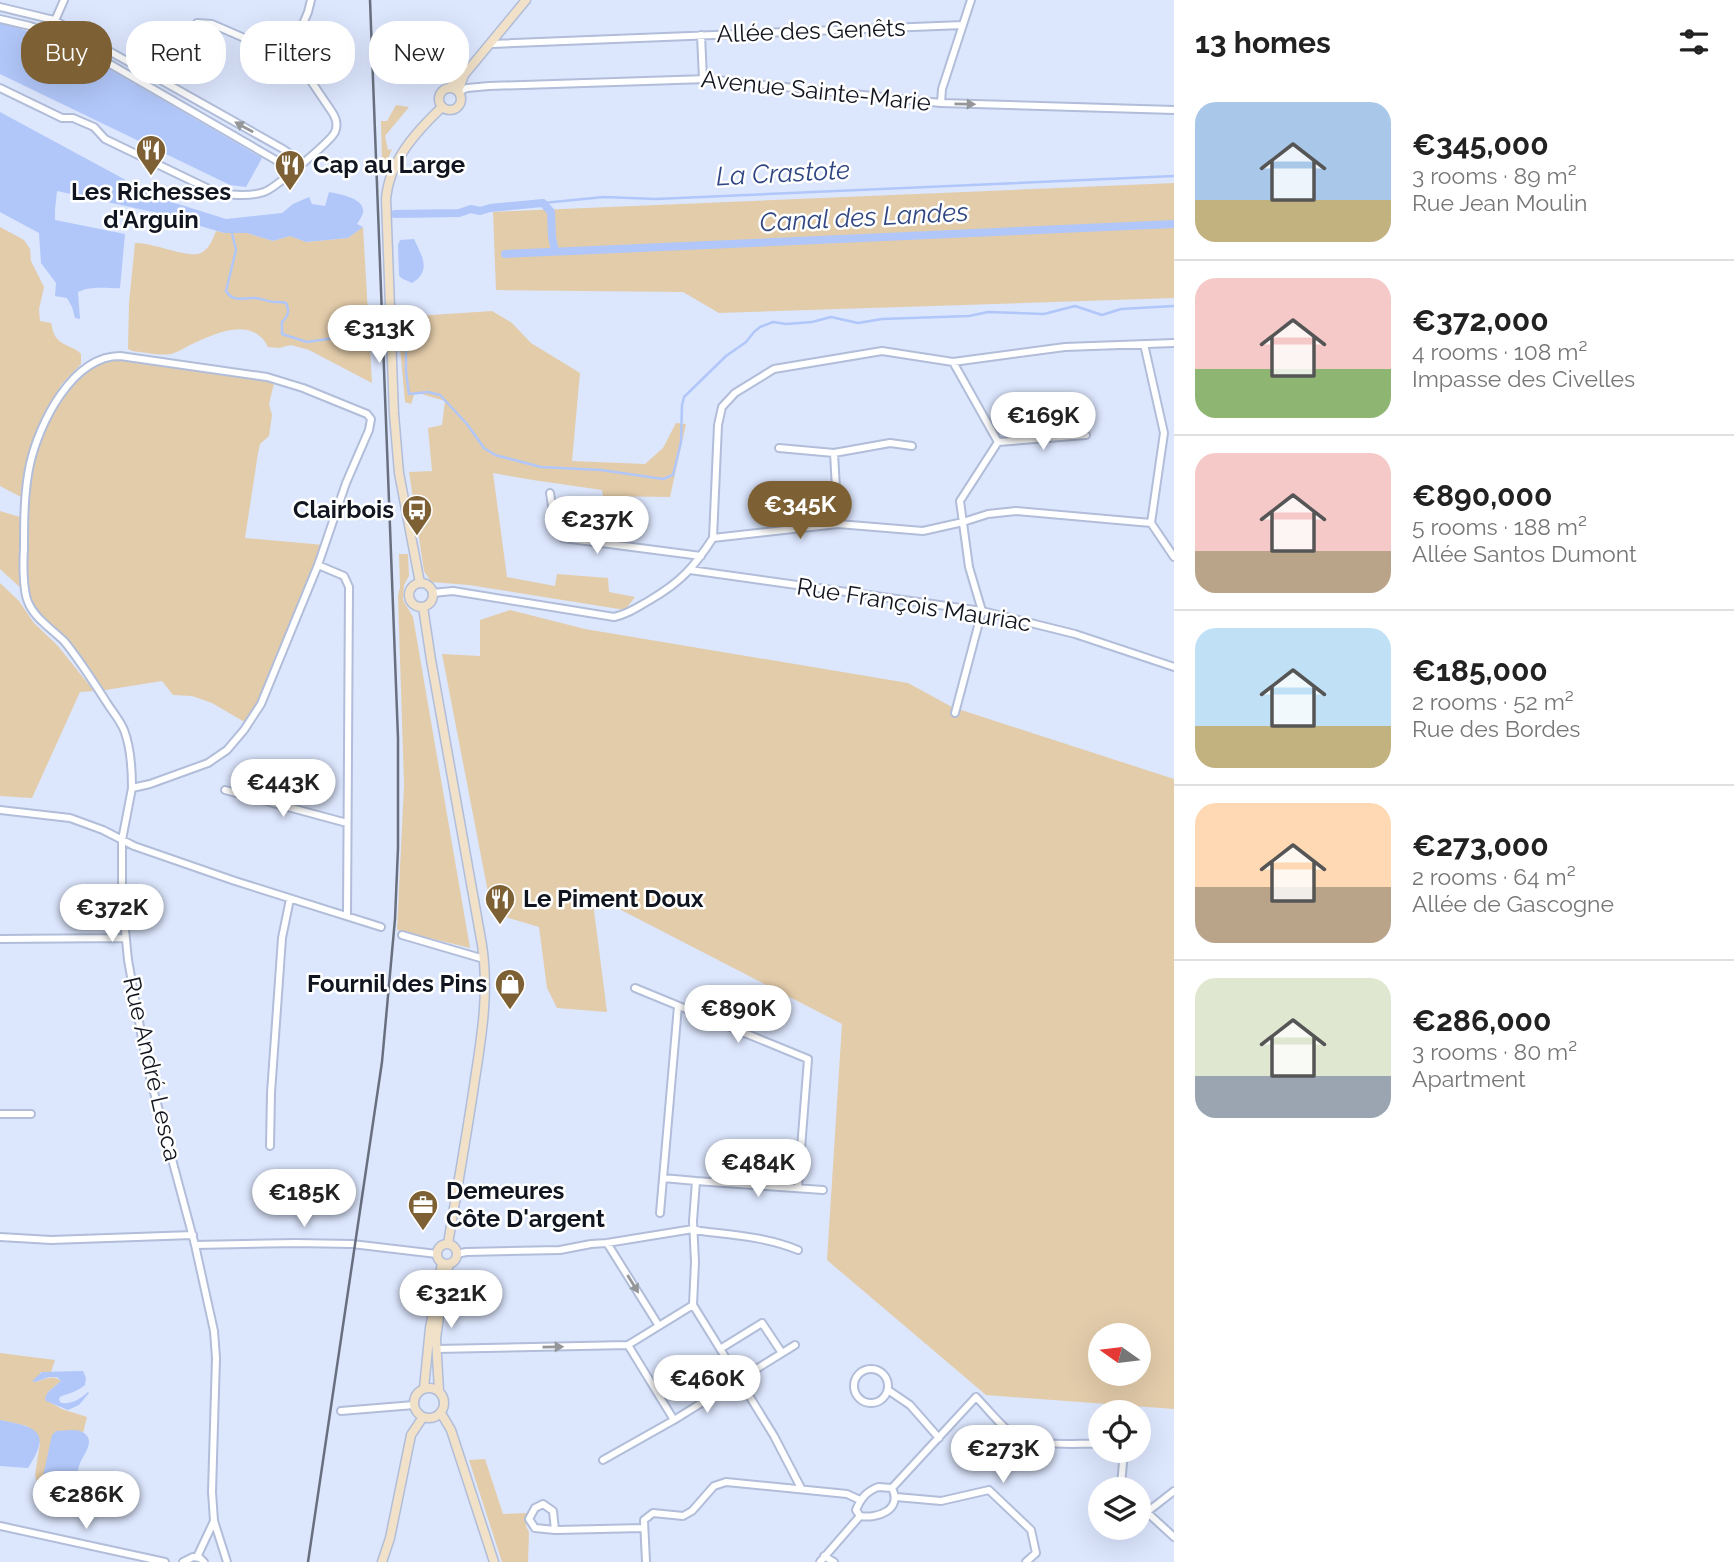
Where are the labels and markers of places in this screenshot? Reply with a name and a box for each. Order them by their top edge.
restaurant icon: Les Richesses d'Arguin [134,133,168,177]
restaurant icon: Cap au Large [273,148,307,192]
place label: Cap au Large [313,150,465,179]
place label: Les Richesses d'Arguin [71,177,231,234]
pin: €313K [330,306,428,365]
pin: €169K [994,392,1092,452]
pin: €345K [751,482,849,541]
bus stop icon: Clairbois [400,493,434,537]
place label: Clairbois [293,495,394,524]
pin: €237K [548,496,646,556]
pin: €443K [234,760,332,819]
restaurant icon: Le Piment Doux [483,882,517,926]
pin: €372K [63,884,161,944]
place label: Le Piment Doux [523,884,704,913]
shop icon: Fournil des Pins [493,967,527,1011]
place label: Fournil des Pins [307,969,487,998]
pin: €890K [689,986,787,1045]
pin: €484K [709,1140,807,1199]
pin: €185K [255,1170,353,1229]
place label: Demeures Côte D'argent [446,1176,605,1233]
office icon: Demeures Côte D'argent [406,1188,440,1232]
pin: €321K [402,1270,500,1330]
pin: €460K [658,1356,756,1415]
pin: €273K [954,1426,1052,1485]
pin: €286K [37,1472,135,1531]

